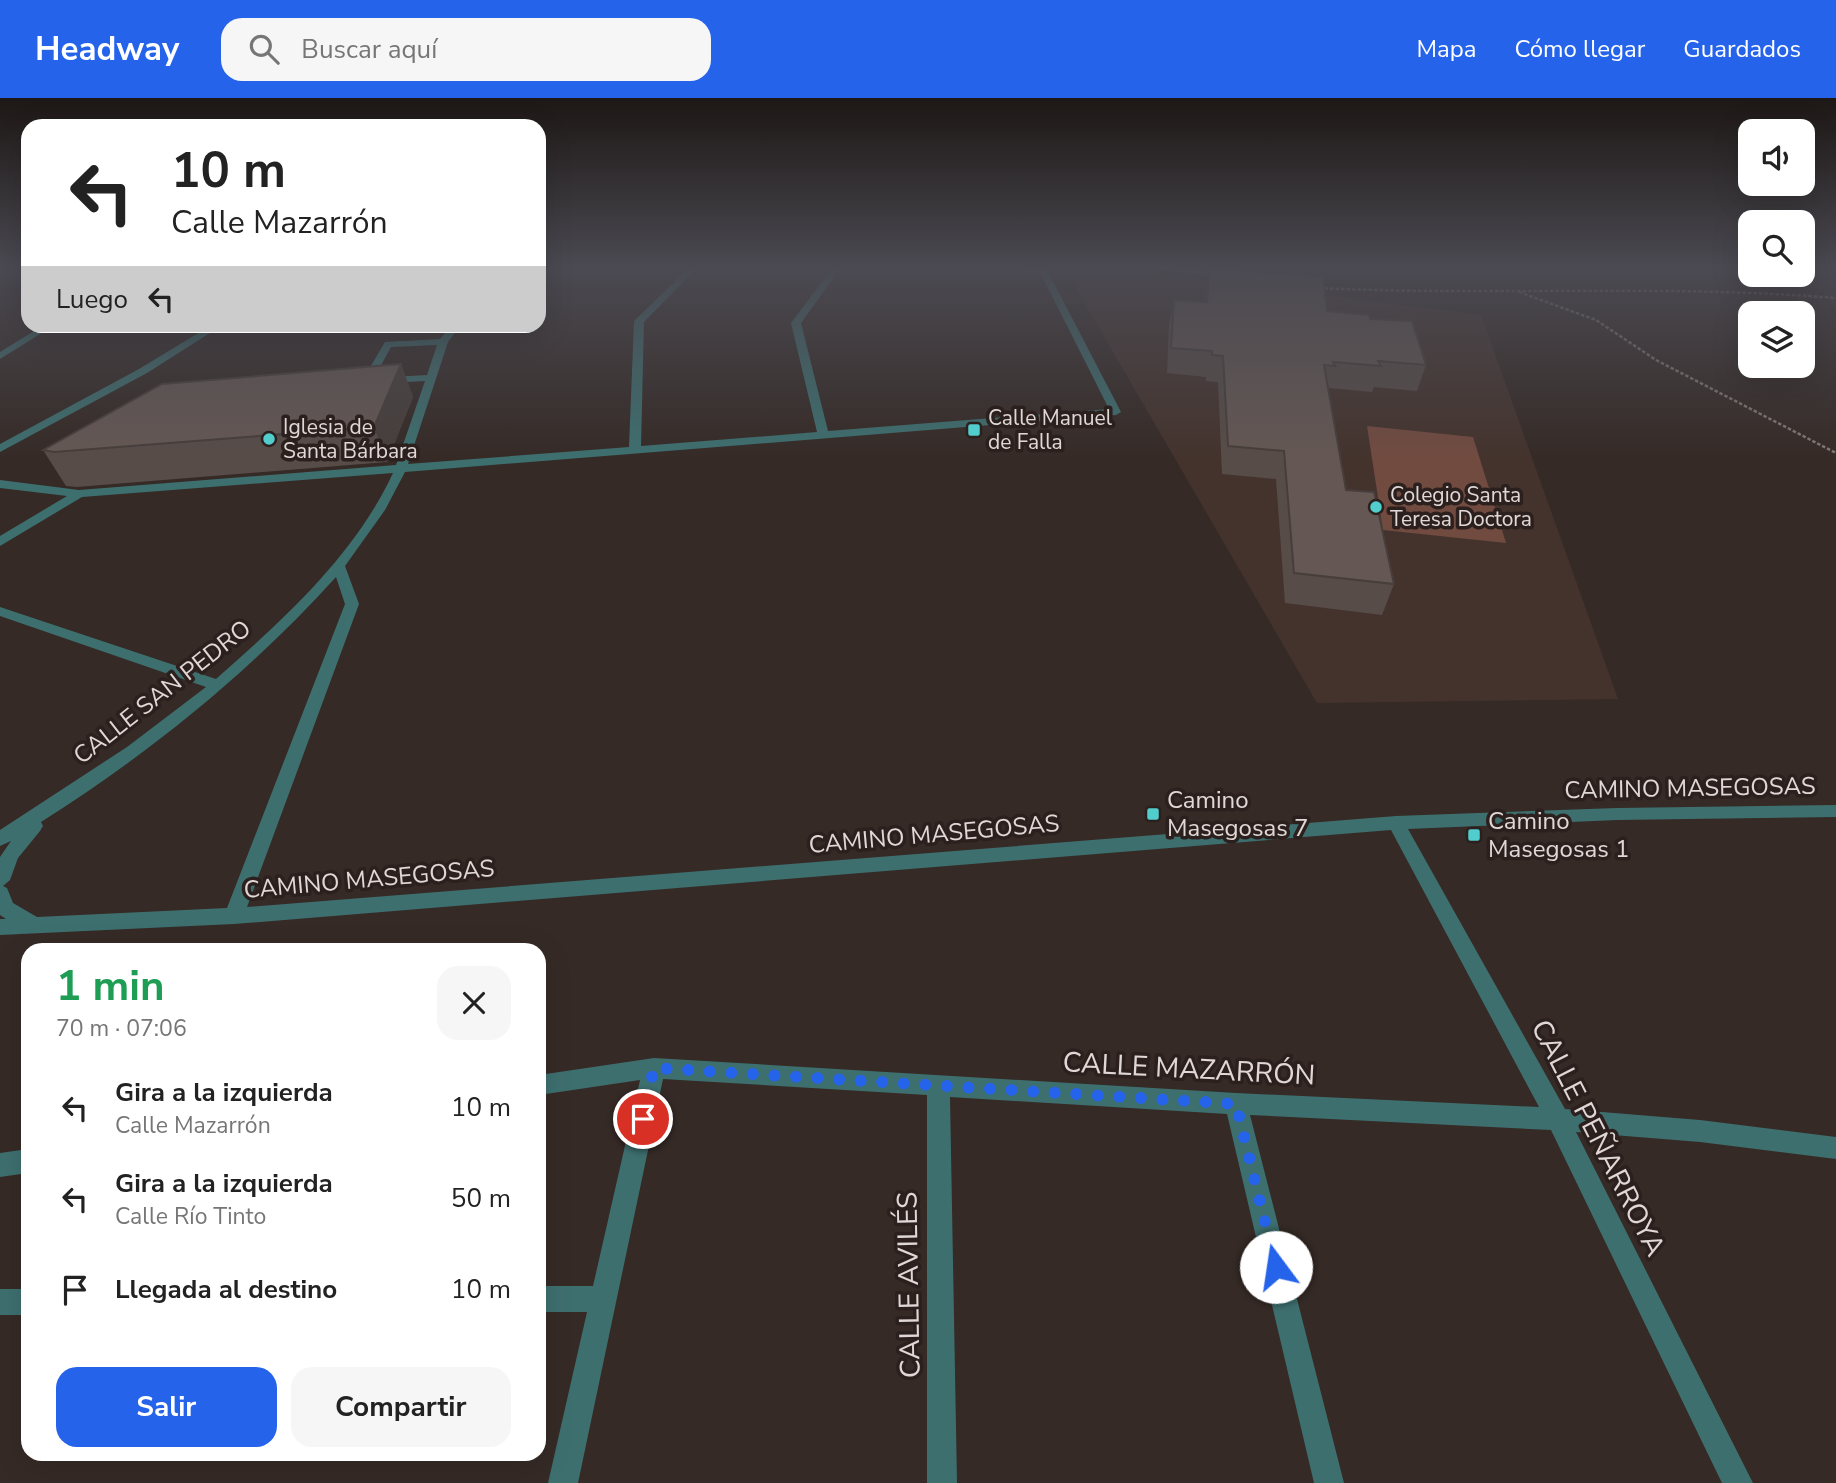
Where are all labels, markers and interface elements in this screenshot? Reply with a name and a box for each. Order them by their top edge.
search box [221,18,711,81]
text: Headway [35,27,179,72]
icon: search [245,30,283,68]
text: Buscar aquí [301,32,437,67]
text: Mapa [1416,33,1476,65]
text: Cómo llegar [1514,33,1645,65]
text: Guardados [1683,33,1801,65]
map controls [1738,119,1815,378]
button: sound [1738,119,1815,196]
text: 10 m [171,137,286,204]
icon: left [56,147,147,238]
text: Calle Mazarrón [171,201,388,244]
button: search [1738,210,1815,287]
icon: left [142,280,180,318]
text: Luego [56,282,128,317]
button: layers [1738,301,1815,378]
place label: Calle Manuel de Falla [988,404,1113,456]
place label: Iglesia de Santa Bárbara [283,413,418,465]
marker: Calle Manuel de Falla [966,422,982,438]
marker: Iglesia de Santa Bárbara [261,431,277,447]
place label: Colegio Santa Teresa Doctora [1390,481,1532,533]
marker: Colegio Santa Teresa Doctora [1368,499,1384,515]
street label: CALLE SAN PEDRO [67,613,257,771]
street label: CAMINO MASEGOSAS [1564,770,1816,806]
place label: Camino Masegosas 7 [1167,784,1308,844]
place label: Camino Masegosas 1 [1488,805,1629,865]
marker: Camino Masegosas 7 [1145,806,1161,822]
street label: CAMINO MASEGOSAS [807,807,1061,861]
marker: Camino Masegosas 1 [1466,827,1482,843]
street label: CAMINO MASEGOSAS [242,852,496,906]
text: 1 min [56,958,165,1015]
button: close [437,966,511,1040]
text: 70 m · 07:06 [56,1013,187,1044]
street label: CALLE PEÑARROYA [1522,1013,1674,1263]
street label: CALLE MAZARRÓN [1062,1043,1316,1095]
text: Gira a la izquierda [115,1075,333,1110]
icon: left [56,1089,94,1127]
pin [613,1089,673,1149]
text: 10 m [451,1090,511,1125]
icon: arrive [624,1100,662,1138]
text: Calle Mazarrón [115,1110,271,1141]
text: Gira a la izquierda [115,1166,333,1201]
icon: left [56,1180,94,1218]
text: 50 m [451,1181,511,1216]
street label: CALLE AVILÉS [888,1191,930,1379]
text: Calle Río Tinto [115,1201,266,1232]
position arrow [1239,1230,1313,1304]
icon: arrive [56,1271,94,1309]
text: Llegada al destino [115,1272,337,1307]
text: 10 m [451,1272,511,1307]
button: Salir [56,1367,277,1447]
button: Compartir [291,1367,511,1447]

